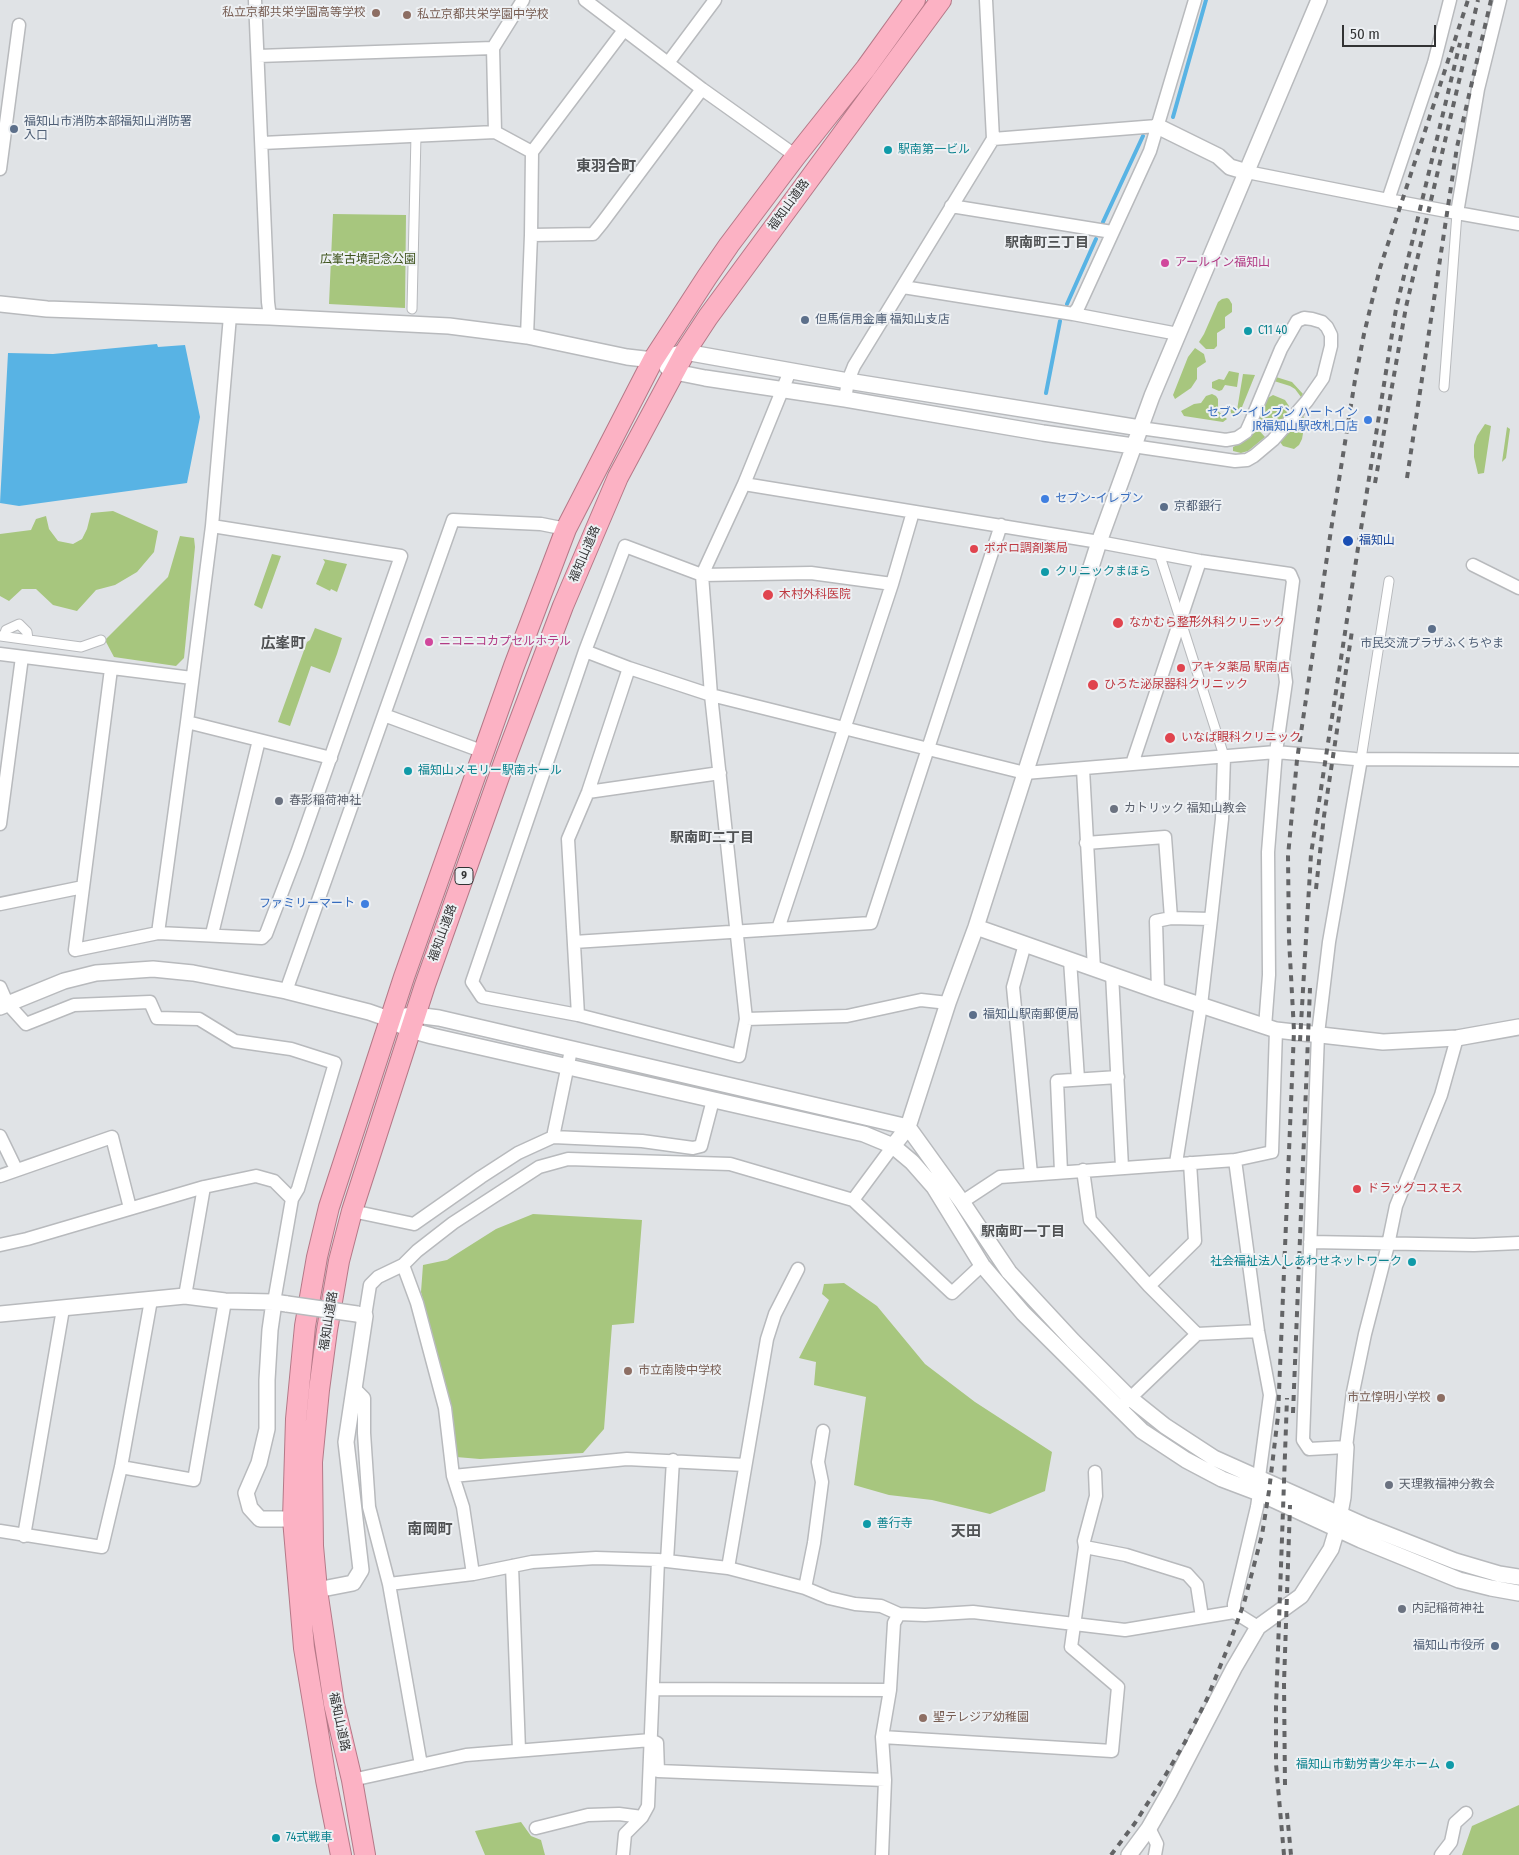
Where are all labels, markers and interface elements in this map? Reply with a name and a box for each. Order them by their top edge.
place label: 私立京都共栄学園高等学校 [222,6,366,20]
marker: 私立京都共栄学園高等学校 [370,7,382,19]
place label: 私立京都共栄学園中学校 [417,8,549,22]
marker: 私立京都共栄学園中学校 [401,9,413,21]
scale bar [1344,15,1438,47]
text: 50 m [1350,25,1380,43]
place label: 福知山市消防本部福知山消防署 入口 [24,115,192,143]
marker: 福知山市消防本部福知山消防署 入口 [8,123,20,135]
place label: 駅南第一ビル [898,143,970,157]
marker: 駅南第一ビル [882,144,894,156]
district label: 東羽合町 [576,158,636,176]
street label: 福知山道路 [766,176,812,234]
district label: 駅南町三丁目 [1005,235,1089,251]
park label: 広峯古墳記念公園 [320,253,416,267]
place label: アールイン福知山 [1175,256,1270,270]
marker: アールイン福知山 [1159,257,1171,269]
place label: 但馬信用金庫 福知山支店 [815,313,950,327]
marker: 但馬信用金庫 福知山支店 [799,314,811,326]
place label: C11 40 [1258,324,1288,338]
marker: C11 40 [1242,325,1254,337]
place label: セブン-イレブン ハートイン JR福知山駅改札口店 [1207,406,1358,434]
marker: セブン-イレブン ハートイン JR福知山駅改札口店 [1362,414,1374,426]
place label: セブン-イレブン [1055,492,1143,506]
marker: セブン-イレブン [1039,493,1051,505]
place label: 京都銀行 [1174,500,1222,514]
marker: 京都銀行 [1158,501,1170,513]
street label: 福知山道路 [567,524,603,584]
marker: 福知山 [1341,534,1355,548]
place label: 福知山 [1359,534,1395,548]
place label: ポポロ調剤薬局 [984,542,1068,556]
marker: ポポロ調剤薬局 [968,543,980,555]
place label: クリニックまほら [1055,565,1151,579]
marker: クリニックまほら [1039,566,1051,578]
marker: 木村外科医院 [761,588,775,602]
place label: 木村外科医院 [779,588,851,602]
marker: なかむら整形外科クリニック [1111,616,1125,630]
place label: なかむら整形外科クリニック [1129,616,1285,630]
marker: 市民交流プラザふくちやま [1426,623,1438,635]
district label: 広峯町 [261,635,305,653]
place label: ニコニコカプセルホテル [439,635,571,649]
marker: ニコニコカプセルホテル [423,636,435,648]
place label: 市民交流プラザふくちやま [1360,637,1504,651]
place label: アキタ薬局 駅南店 [1191,661,1290,675]
marker: アキタ薬局 駅南店 [1175,662,1187,674]
marker: ひろた泌尿器科クリニック [1086,678,1100,692]
place label: ひろた泌尿器科クリニック [1104,678,1248,692]
marker: いなば眼科クリニック [1163,731,1177,745]
place label: いなば眼科クリニック [1181,731,1301,745]
place label: 福知山メモリー駅南ホール [418,764,562,778]
marker: 福知山メモリー駅南ホール [402,765,414,777]
place label: 春影稲荷神社 [289,794,361,808]
marker: 春影稲荷神社 [273,795,285,807]
place label: カトリック 福知山教会 [1124,802,1247,816]
marker: カトリック 福知山教会 [1108,803,1120,815]
district label: 駅南町二丁目 [670,830,754,846]
road number: 9 [455,868,473,884]
place label: ファミリーマート [259,897,355,911]
marker: ファミリーマート [359,898,371,910]
street label: 福知山道路 [426,902,460,964]
place label: 福知山駅南郵便局 [983,1008,1079,1022]
marker: 福知山駅南郵便局 [967,1009,979,1021]
place label: ドラッグコスモス [1367,1182,1463,1196]
marker: ドラッグコスモス [1351,1183,1363,1195]
district label: 駅南町一丁目 [981,1224,1065,1240]
place label: 社会福祉法人しあわせネットワーク [1210,1255,1402,1269]
marker: 社会福祉法人しあわせネットワーク [1406,1256,1418,1268]
street label: 福知山道路 [317,1290,341,1352]
place label: 市立南陵中学校 [638,1364,722,1378]
marker: 市立南陵中学校 [622,1365,634,1377]
place label: 市立惇明小学校 [1347,1391,1431,1405]
marker: 市立惇明小学校 [1435,1392,1447,1404]
place label: 天理教福神分教会 [1399,1478,1495,1492]
marker: 天理教福神分教会 [1383,1479,1395,1491]
place label: 善行寺 [877,1517,913,1531]
marker: 善行寺 [861,1518,873,1530]
district label: 南岡町 [408,1521,452,1539]
district label: 天田 [951,1523,981,1541]
place label: 内記稲荷神社 [1412,1602,1484,1616]
marker: 内記稲荷神社 [1396,1603,1408,1615]
place label: 福知山市役所 [1413,1639,1485,1653]
marker: 福知山市役所 [1489,1640,1501,1652]
street label: 福知山道路 [326,1691,352,1753]
place label: 聖テレジア幼稚園 [933,1711,1029,1725]
marker: 聖テレジア幼稚園 [917,1712,929,1724]
place label: 福知山市勤労青少年ホーム [1296,1758,1440,1772]
marker: 福知山市勤労青少年ホーム [1444,1759,1456,1771]
place label: 74式戦車 [286,1831,332,1845]
marker: 74式戦車 [270,1832,282,1844]

